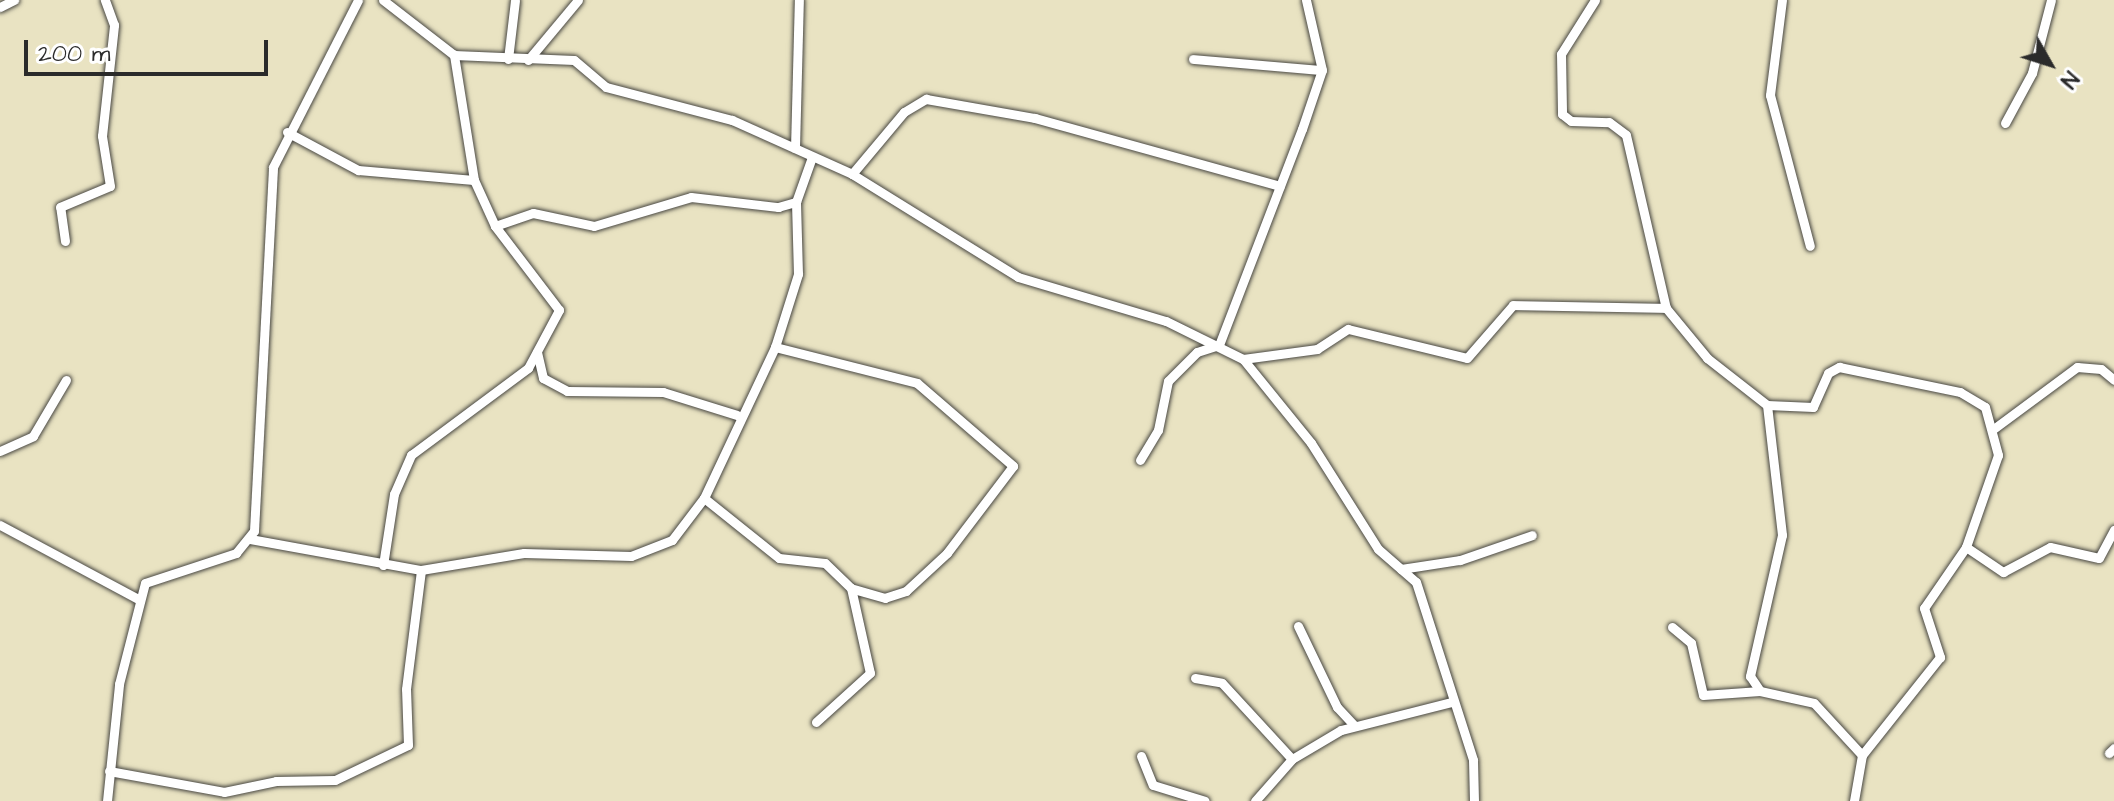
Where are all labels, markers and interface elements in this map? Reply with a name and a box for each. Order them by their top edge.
scale bar [28,24,272,74]
north arrow [2010,24,2090,104]
text: 200 m [38,37,110,71]
text: N [2053,64,2085,95]

